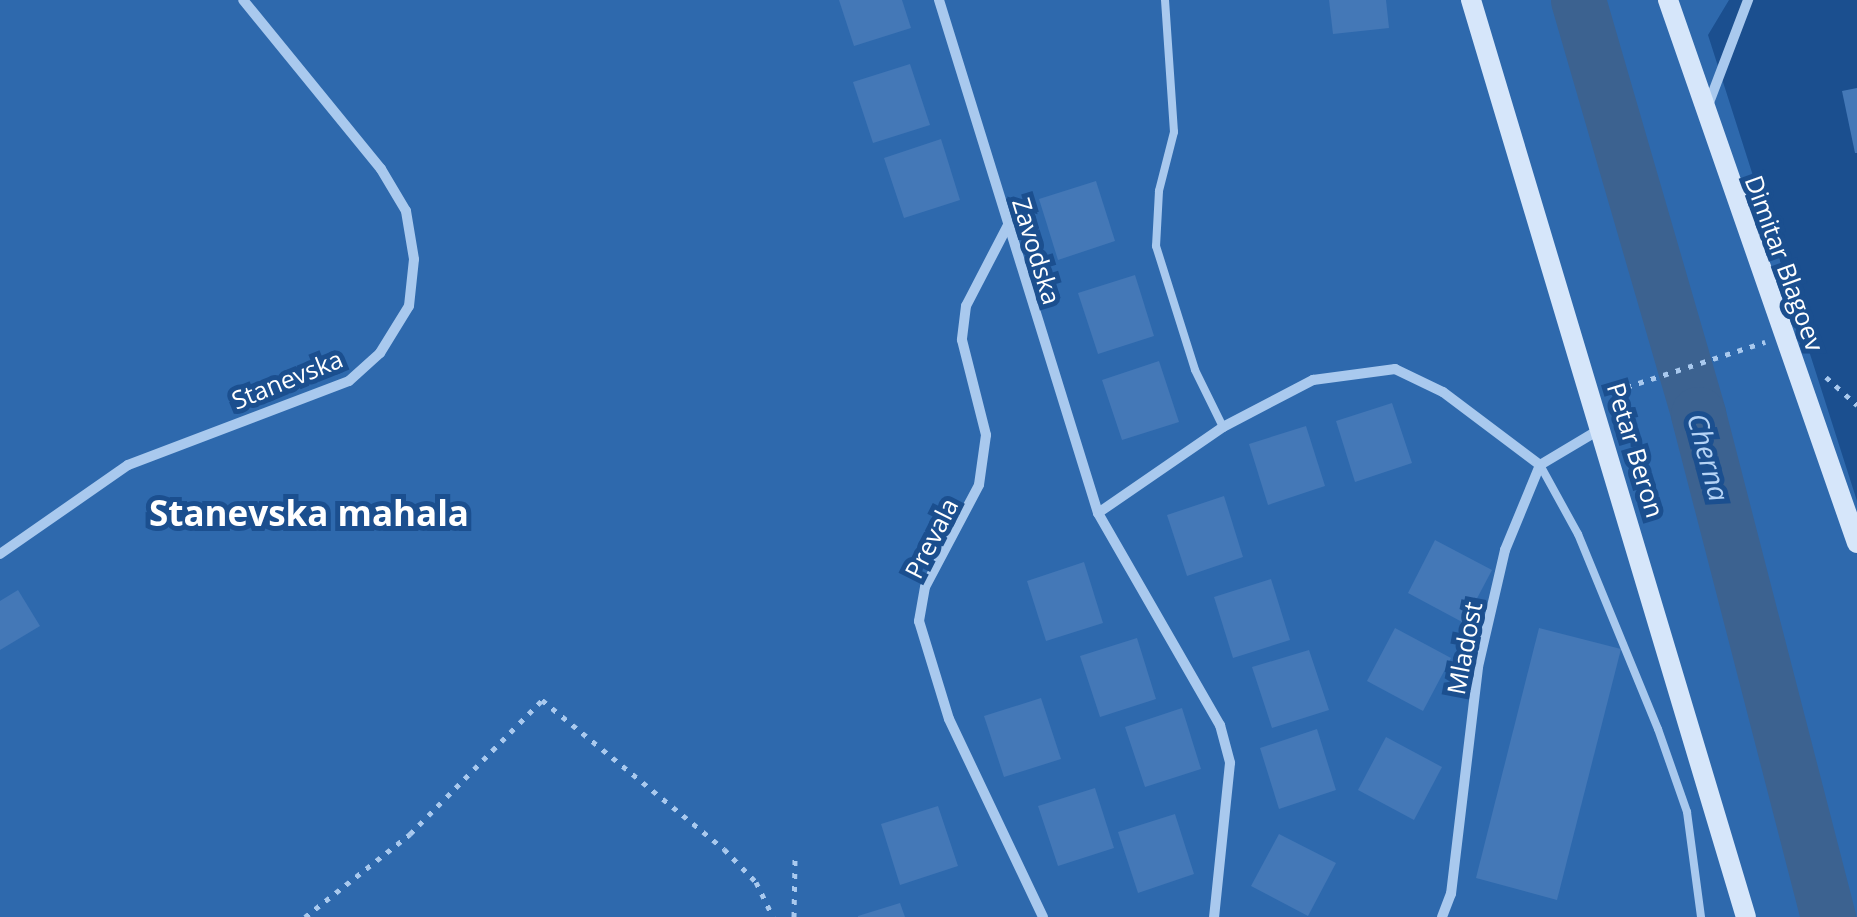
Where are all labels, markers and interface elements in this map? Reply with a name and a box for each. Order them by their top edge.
street label: Dimitar Blagoev [1739,171,1831,355]
street label: Zavodska [1007,194,1067,308]
street label: Stanevska [227,343,347,415]
street label: Petar Beron [1601,379,1671,521]
water label: Cherna [1681,409,1737,505]
district label: Stanevska mahala [149,492,469,534]
street label: Prevala [898,493,964,583]
street label: Mladost [1440,599,1488,697]

